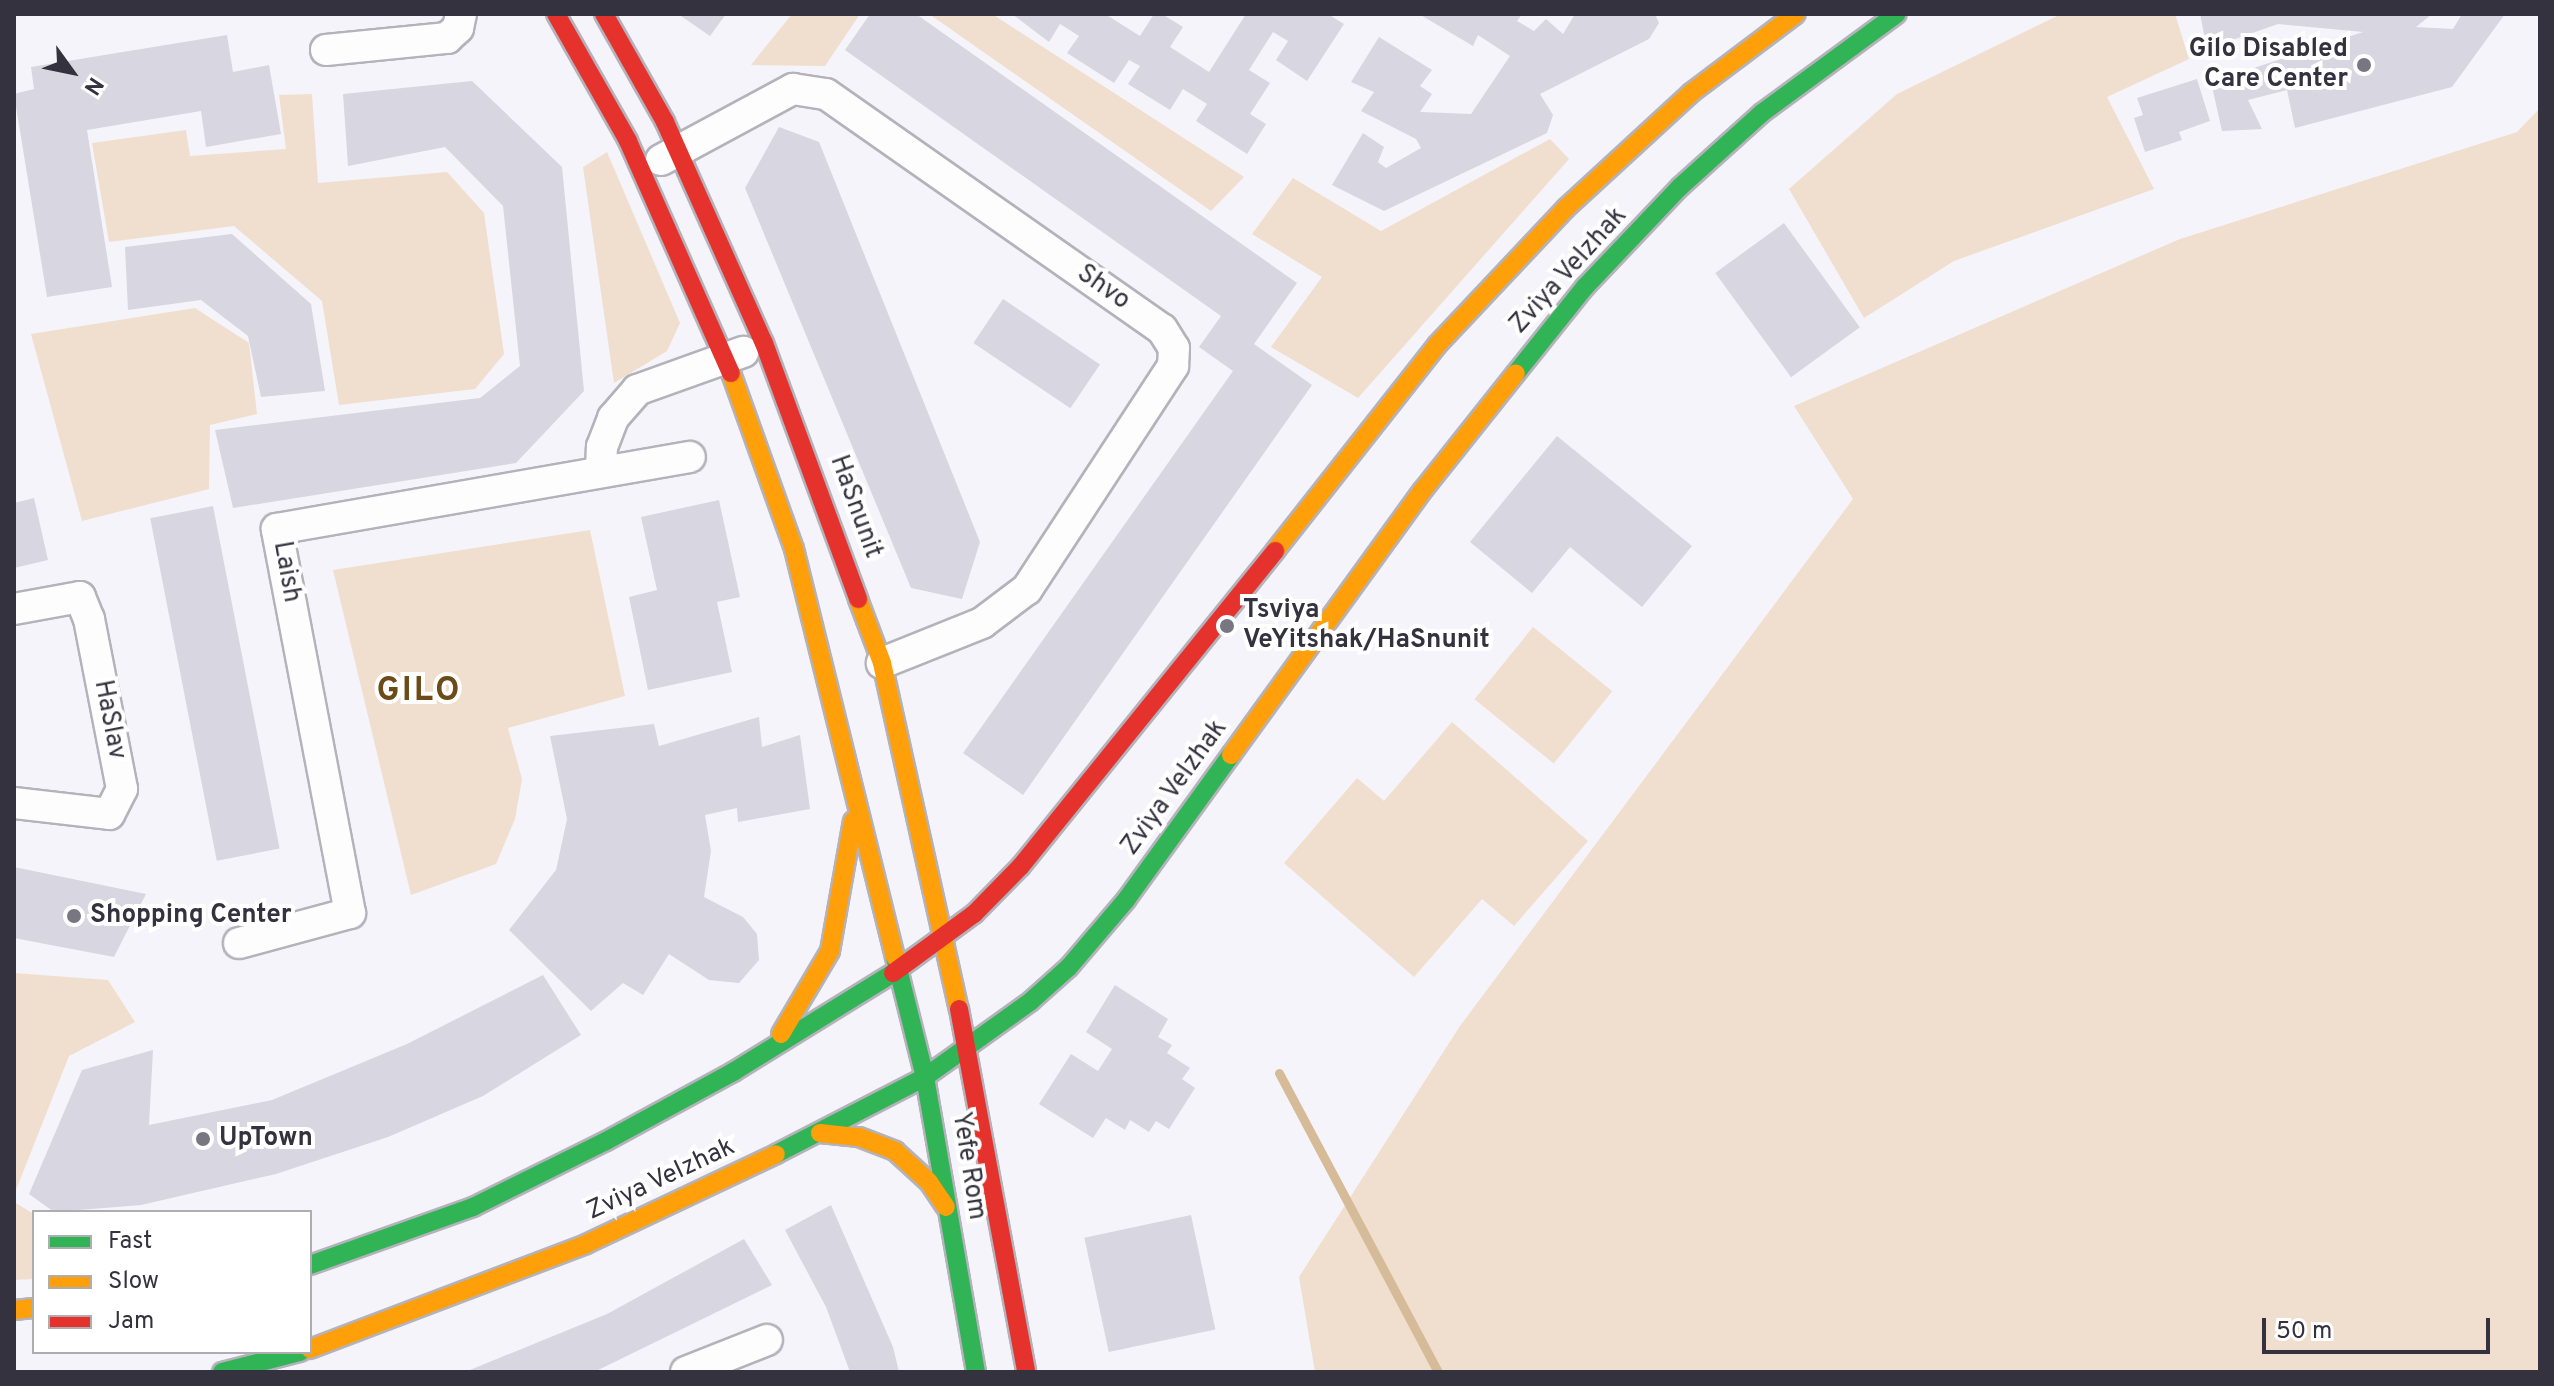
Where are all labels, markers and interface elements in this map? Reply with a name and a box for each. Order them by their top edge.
north arrow [32,32,112,112]
place label: Gilo Disabled Care Center [2189,34,2348,96]
marker: Gilo Disabled Care Center [2355,56,2373,74]
text: N [77,71,108,99]
street label: Zviya VeIzhak [1504,201,1634,341]
street label: Shvo [1070,259,1136,317]
street label: HaSnunit [822,451,888,563]
street label: Laish [265,539,307,605]
place label: Tsviya VeYitshak/HaSnunit [1243,595,1490,656]
marker: Tsviya VeYitshak/HaSnunit [1218,617,1236,635]
district label: GILO [377,672,461,712]
street label: HaSlav [86,678,132,762]
street label: Zviya VeIzhak [1115,714,1235,862]
place label: Shopping Center [90,900,292,932]
marker: Shopping Center [65,907,83,925]
street label: Yefe Rom [944,1110,992,1222]
place label: UpTown [219,1123,313,1155]
marker: UpTown [194,1130,212,1148]
street label: Zviya VeIzhak [582,1132,740,1228]
legend [32,1210,312,1354]
text: Fast [108,1227,152,1257]
text: Slow [108,1267,159,1297]
scale bar [2266,1302,2494,1352]
text: Jam [108,1307,154,1337]
text: 50 m [2276,1317,2332,1347]

